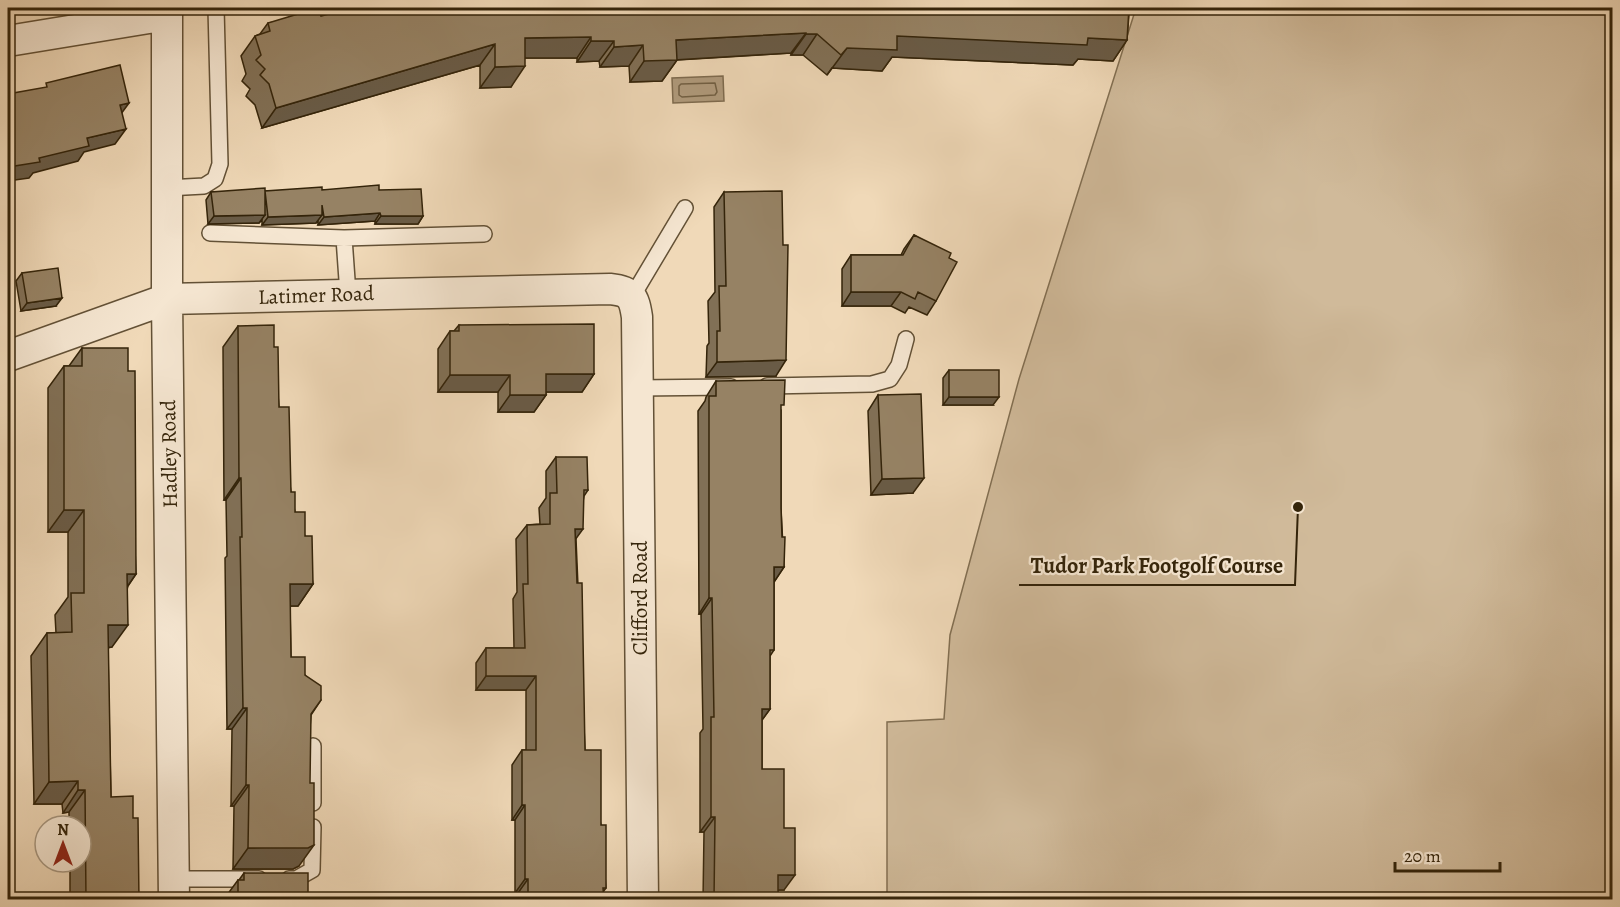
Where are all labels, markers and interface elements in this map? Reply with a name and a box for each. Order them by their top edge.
street label: Latimer Road [257,279,375,311]
street label: Hadley Road [154,399,184,508]
street label: Clifford Road [626,540,654,655]
callout: Tudor Park Footgolf Course [1019,545,1295,585]
text: Tudor Park Footgolf Course [1031,551,1283,581]
north arrow [33,814,93,874]
text: N [57,819,69,841]
scale bar [1395,835,1500,873]
text: 20 m [1404,844,1441,868]

